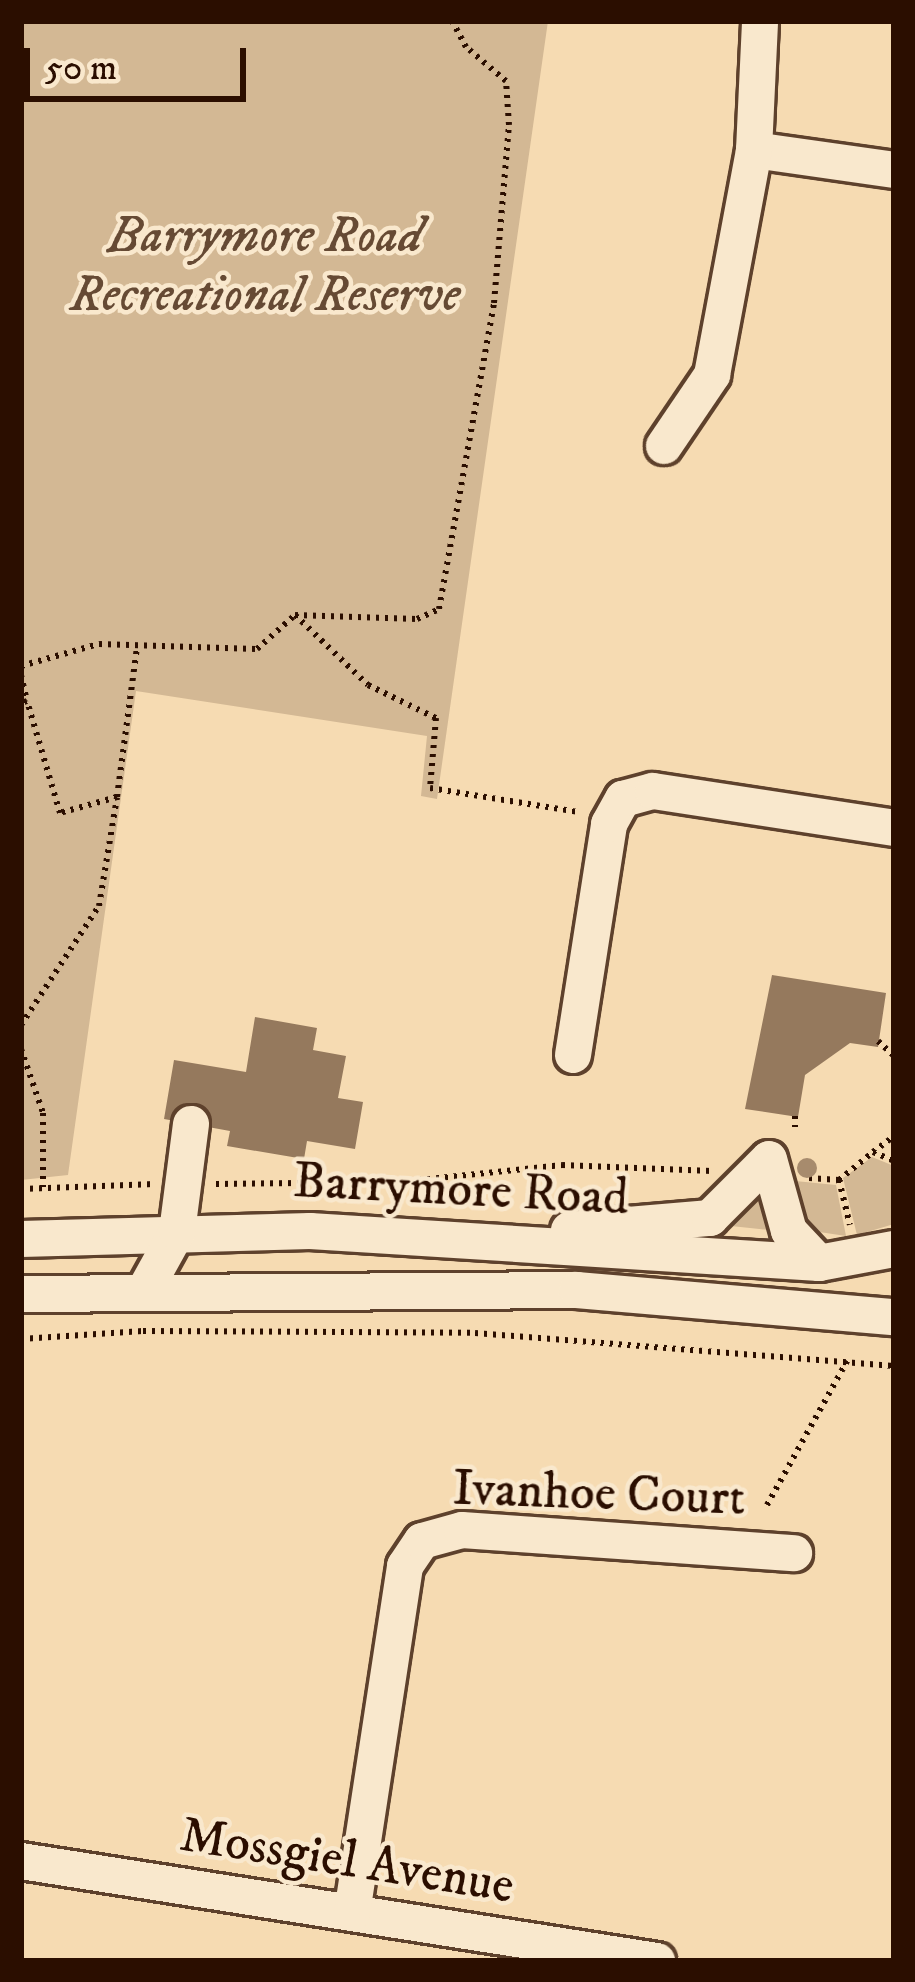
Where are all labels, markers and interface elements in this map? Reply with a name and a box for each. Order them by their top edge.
scale bar [30,24,252,98]
text: 50 m [45,46,117,91]
park label: Barrymore Road Recreational Reserve [70,206,460,326]
street label: Barrymore Road [292,1151,630,1229]
street label: Ivanhoe Court [452,1458,746,1530]
street label: Mossgiel Avenue [176,1804,518,1918]

